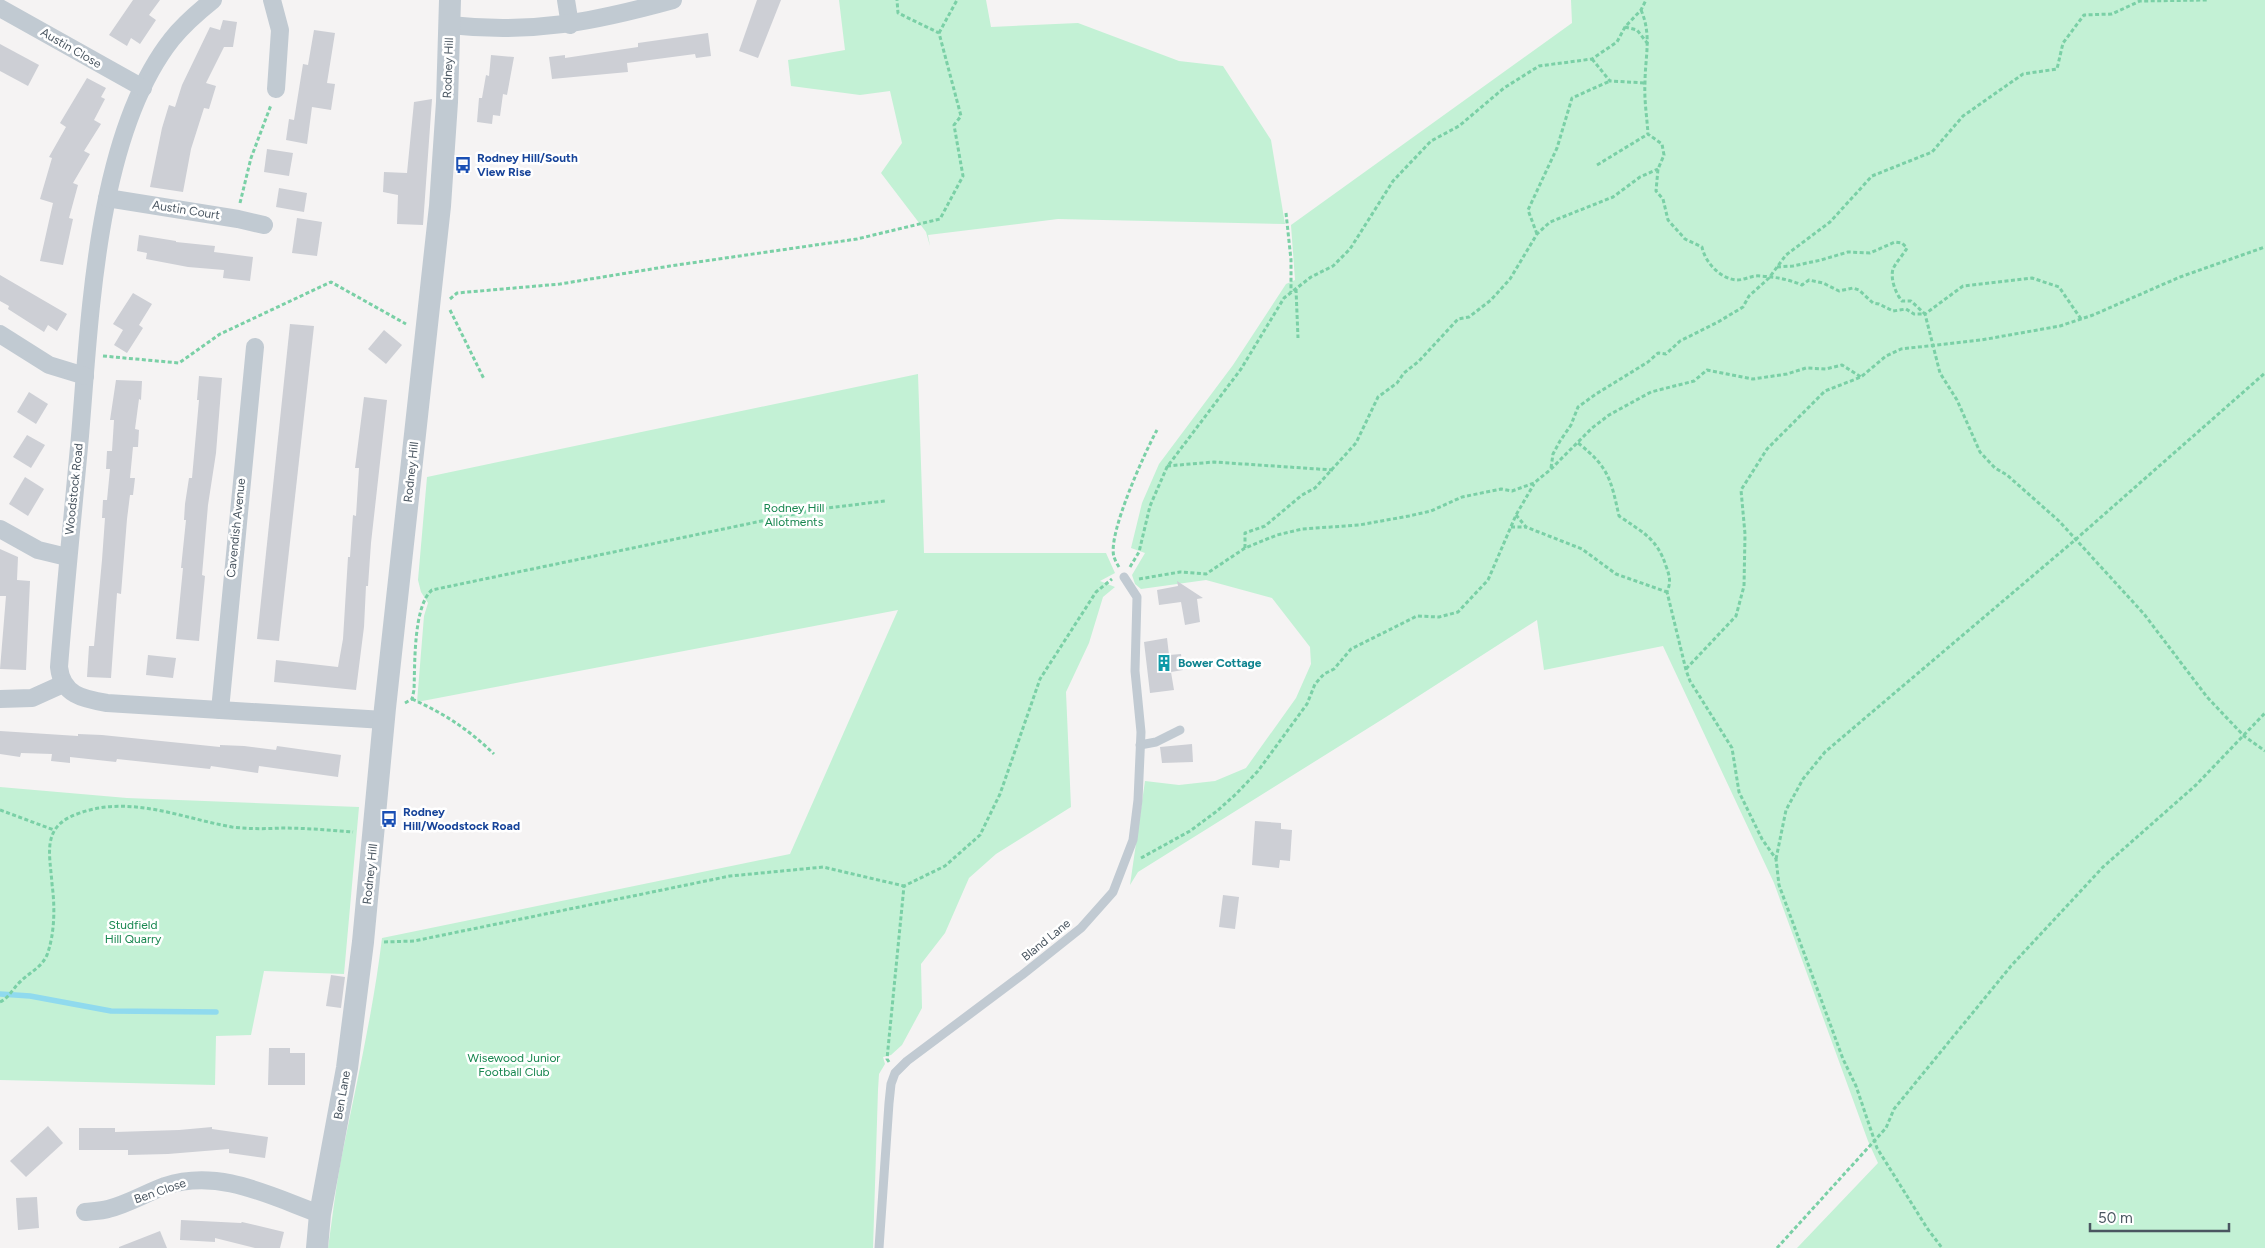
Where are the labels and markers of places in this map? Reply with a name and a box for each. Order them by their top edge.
place label: Rodney Hill/South View Rise [477,151,578,179]
bus stop icon: Rodney Hill/South View Rise [453,155,473,175]
building icon: Bower Cottage [1154,653,1174,673]
place label: Bower Cottage [1178,656,1262,670]
place label: Rodney Hill/Woodstock Road [403,805,520,833]
bus stop icon: Rodney Hill/Woodstock Road [379,809,399,829]

